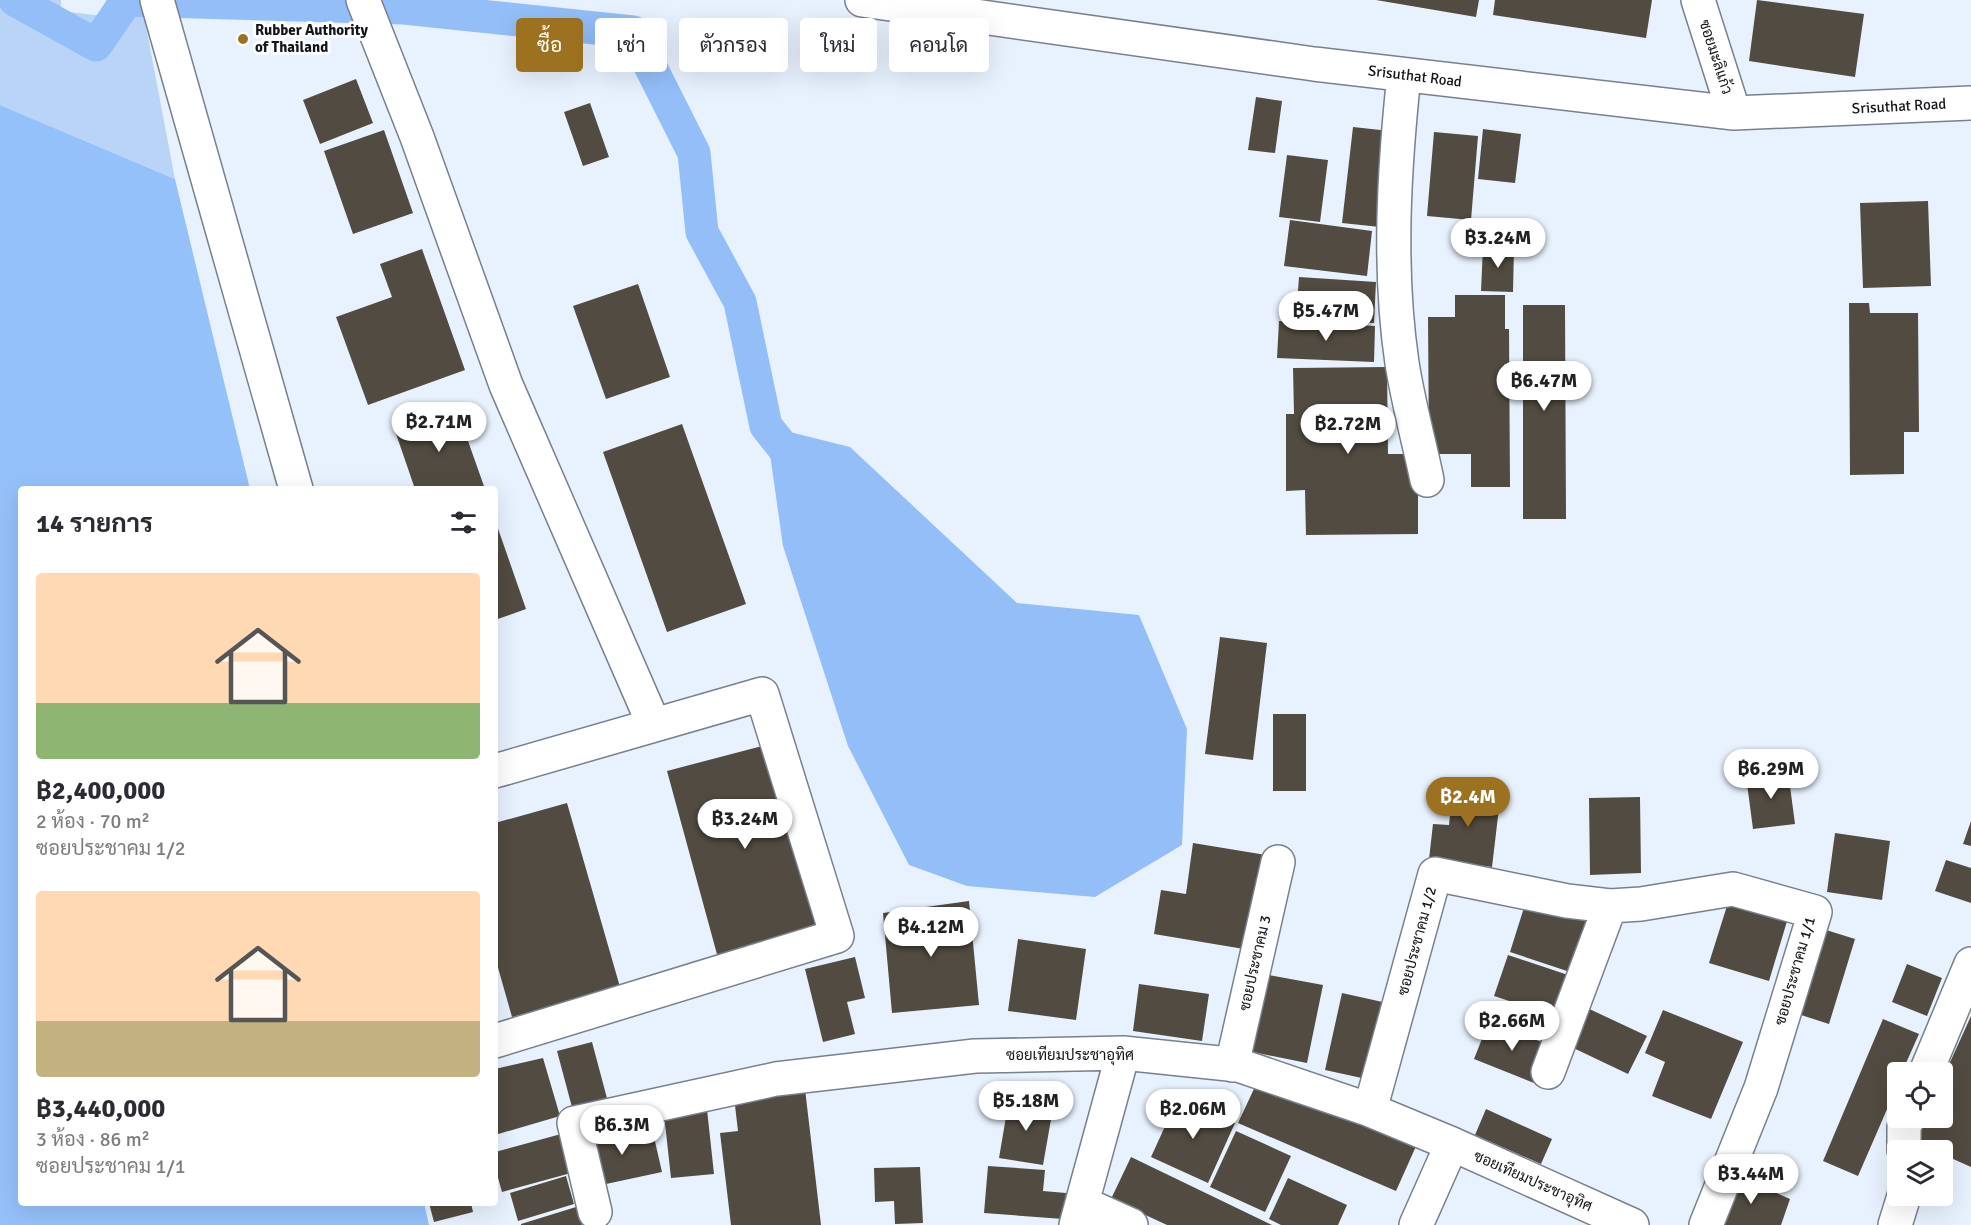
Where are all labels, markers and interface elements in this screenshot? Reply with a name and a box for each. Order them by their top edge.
street label: ซอยมะลิแก้ว [1695,17,1737,97]
chip: ซื้อ [516,18,583,72]
chip: เช่า [595,18,667,72]
chip: ตัวกรอง [679,18,788,72]
chip: ใหม่ [800,18,877,72]
chip: คอนโด [889,18,989,72]
place label: Rubber Authority of Thailand [255,21,369,56]
marker: Rubber Authority of Thailand [236,32,250,46]
street label: Srisuthat Road [1367,61,1463,91]
street label: Srisuthat Road [1851,95,1947,117]
pin: ฿3.24M [1449,218,1547,269]
text: ฿3.24M [1465,225,1531,250]
pin: ฿5.47M [1277,291,1375,342]
text: ฿5.47M [1293,298,1359,323]
pin: ฿6.47M [1495,361,1593,412]
text: ฿6.47M [1511,368,1577,393]
pin: ฿2.71M [390,402,488,453]
pin: ฿2.72M [1299,404,1397,455]
text: ฿2.71M [406,409,472,434]
text: ฿2.72M [1315,411,1381,436]
icon: filters [447,506,480,539]
text: 14 รายการ [36,508,153,540]
icon: home [204,612,312,720]
pin: ฿6.29M [1722,749,1820,800]
text: ฿6.29M [1738,756,1804,781]
text: ฿2,400,000 [36,775,165,807]
pin: ฿2.4M [1426,777,1510,828]
text: ฿2.4M [1440,784,1496,809]
pin: ฿3.24M [696,799,794,850]
text: ฿3.24M [712,806,778,831]
text: 2 ห้อง · 70 m² [36,809,150,834]
text: ซอยประชาคม 1/2 [36,836,186,861]
street label: ซอยประชาคม 1/2 [1394,884,1440,998]
pin: ฿4.12M [882,907,980,958]
street label: ซอยประชาคม 3 [1235,913,1275,1013]
text: ฿4.12M [898,914,964,939]
street label: ซอยประชาคม 1/1 [1771,915,1819,1027]
icon: home [204,930,312,1038]
pin: ฿2.66M [1463,1001,1561,1052]
text: ฿2.66M [1479,1008,1545,1033]
street label: ซอยเทียมประชาอุทิศ [1006,1045,1134,1066]
map controls [1887,1062,1953,1206]
button: locate [1887,1062,1953,1128]
pin: ฿5.18M [977,1081,1075,1132]
text: ฿5.18M [993,1088,1059,1113]
pin: ฿2.06M [1144,1089,1242,1140]
text: ฿3,440,000 [36,1093,165,1125]
text: ฿2.06M [1160,1096,1226,1121]
pin: ฿6.3M [580,1105,664,1156]
text: ฿6.3M [594,1112,650,1137]
text: 3 ห้อง · 86 m² [36,1127,150,1152]
button: layers [1887,1140,1953,1206]
street label: ซอยเทียมประชาอุทิศ [1470,1146,1596,1217]
text: ซอยประชาคม 1/1 [36,1154,186,1179]
pin: ฿3.44M [1702,1154,1800,1205]
text: ฿3.44M [1718,1161,1784,1186]

